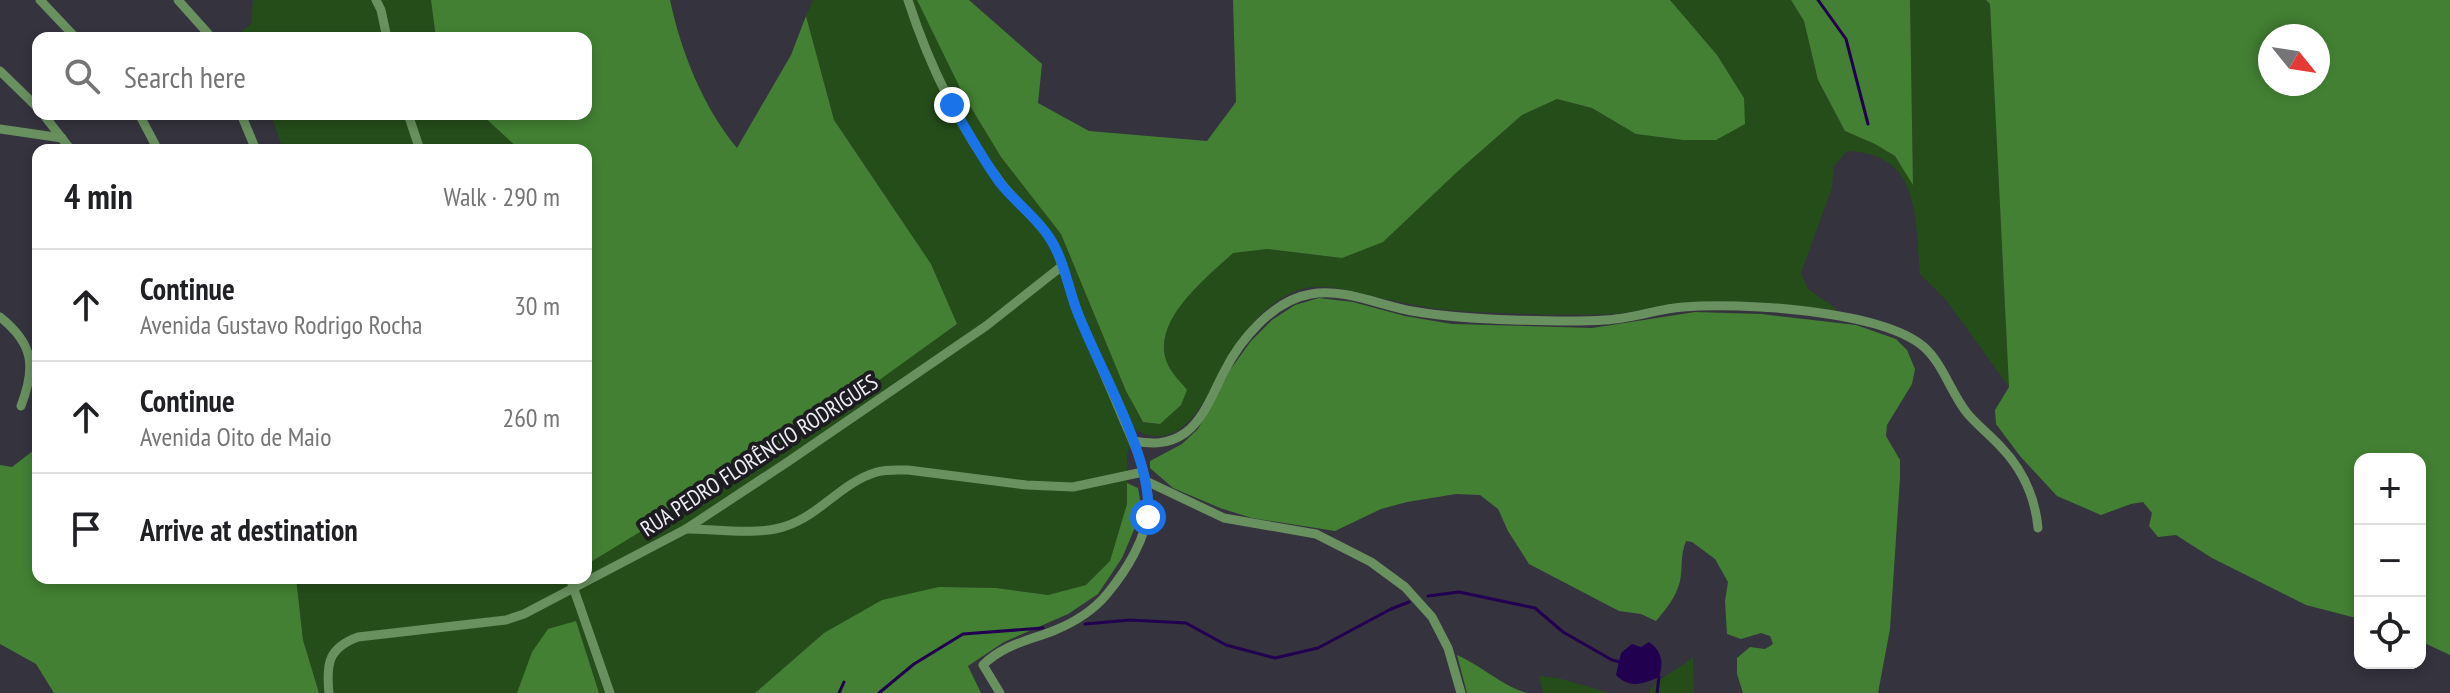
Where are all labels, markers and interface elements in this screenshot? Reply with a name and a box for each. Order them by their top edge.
north arrow [2258,24,2330,96]
search box [32,32,592,120]
icon: search [60,54,104,98]
text: Search here [124,57,246,96]
route end [934,87,970,123]
text: 4 min [64,174,133,218]
text: Walk · 290 m [443,180,560,213]
text: Continue [140,269,235,308]
icon: ahead [64,283,108,327]
text: 30 m [514,289,560,322]
text: Avenida Gustavo Rodrigo Rocha [140,308,422,341]
street label: RUA PEDRO FLORÊNCIO RODRIGUES [635,368,883,542]
text: Continue [140,381,235,420]
icon: ahead [64,395,108,439]
text: 260 m [502,401,560,434]
text: Avenida Oito de Maio [140,420,332,453]
map controls [2354,453,2426,669]
button: + [2354,453,2426,525]
route start [1130,499,1166,535]
icon: arrive [64,507,108,551]
text: Arrive at destination [140,510,358,549]
button: − [2354,525,2426,597]
button: locate [2354,597,2426,669]

